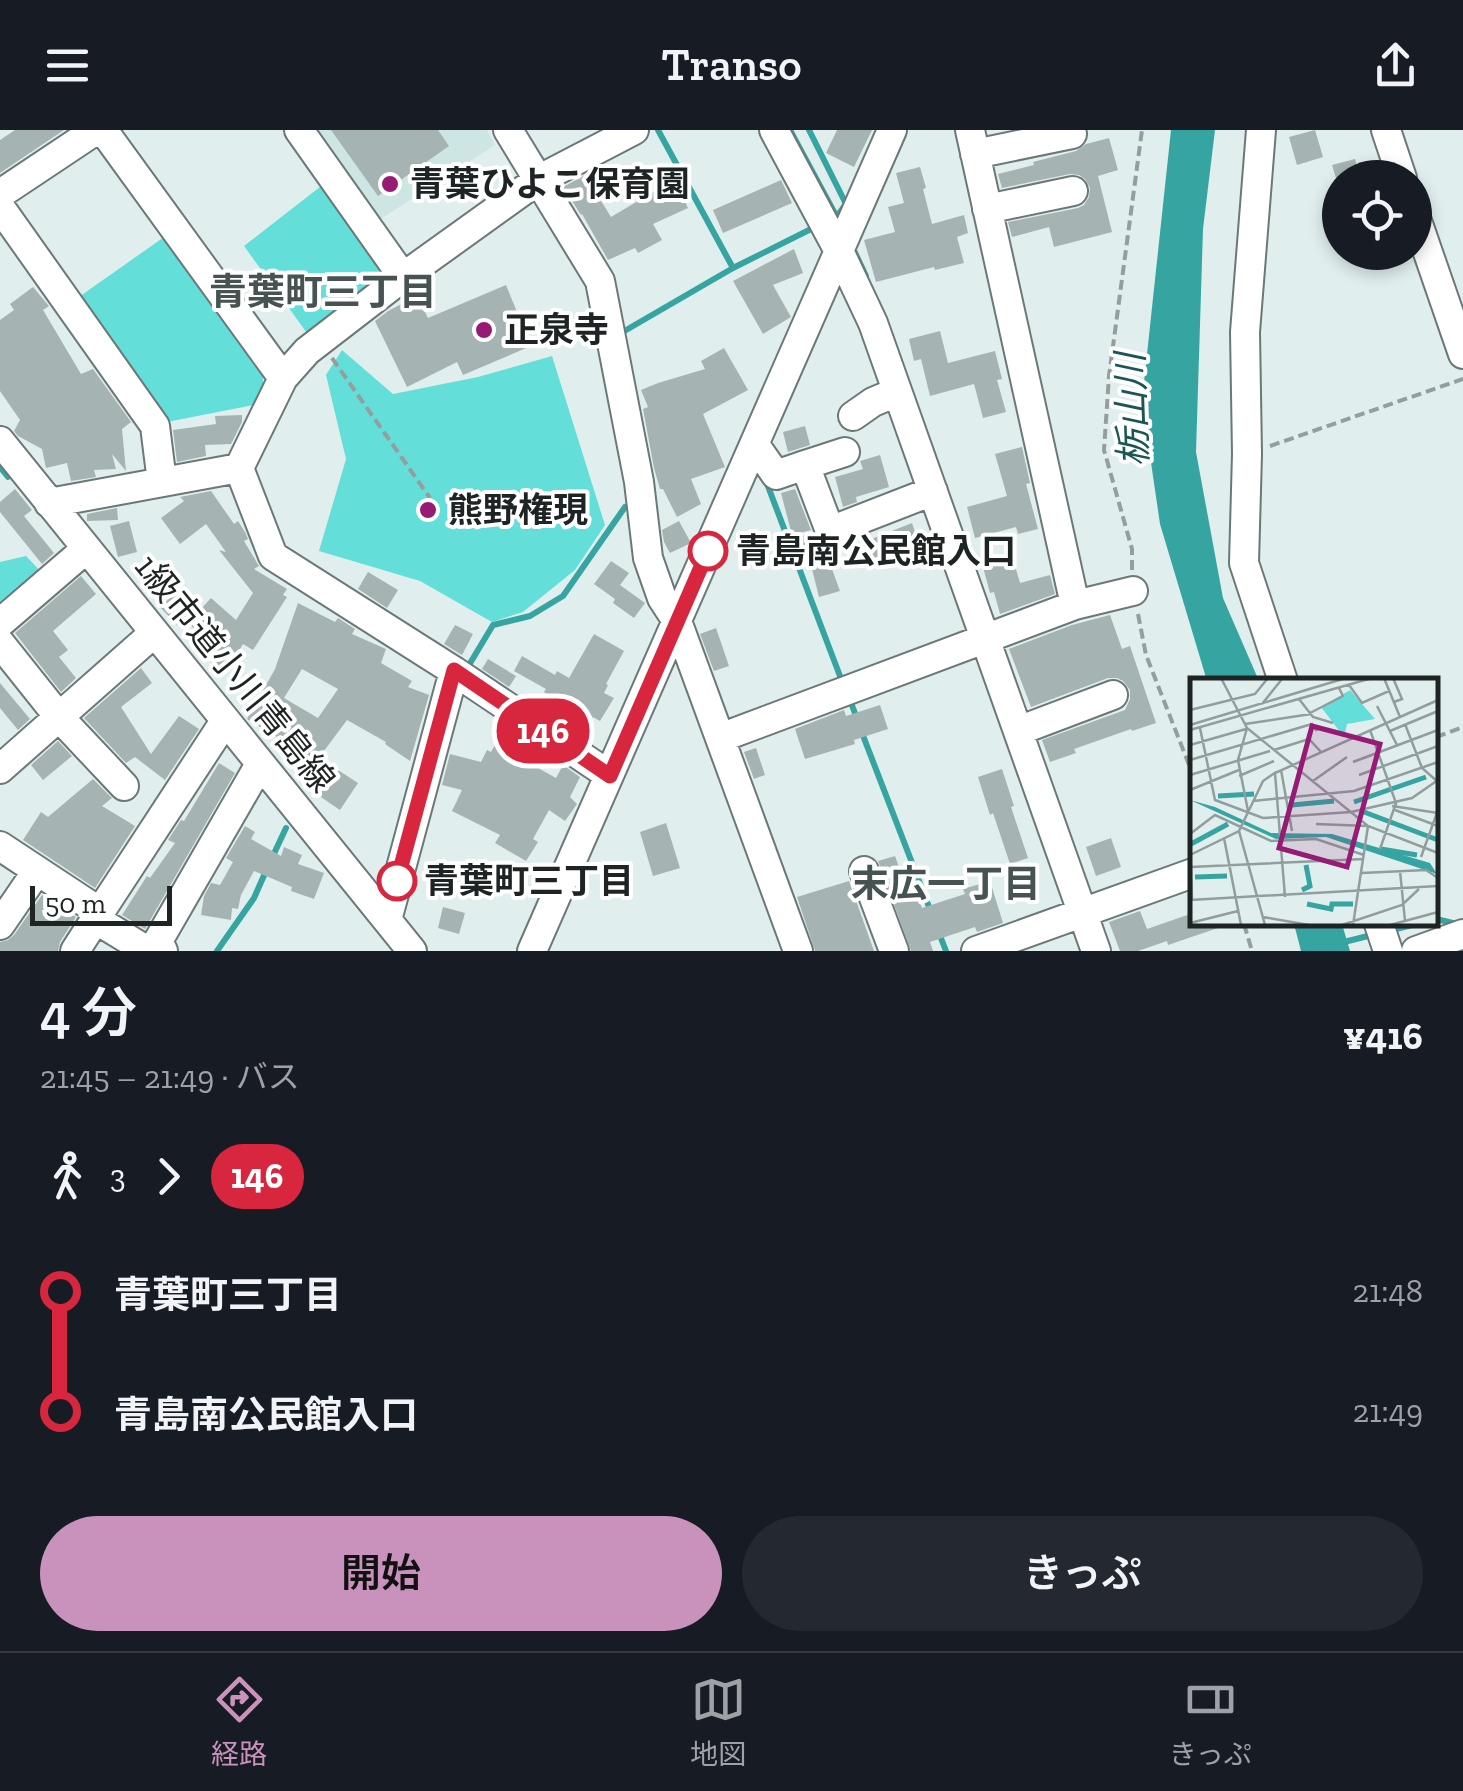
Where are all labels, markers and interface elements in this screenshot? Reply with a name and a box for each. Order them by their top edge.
icon: menu [40,38,95,93]
text: Transo [661,38,802,92]
icon: share [1368,38,1423,93]
map controls [1322,160,1432,270]
button: locate [1322,160,1432,270]
place label: 青葉ひよこ保育園 [410,163,690,205]
marker: 青葉ひよこ保育園 [379,173,401,195]
district label: 青葉町三丁目 [209,269,437,315]
place label: 正泉寺 [504,309,609,351]
marker: 正泉寺 [473,319,495,341]
water label: 栃山川 [1107,348,1157,468]
place label: 熊野権現 [448,489,588,531]
marker: 熊野権現 [417,499,439,521]
place label: 青島南公民館入口 [736,530,1016,572]
marker: 青島南公民館入口 [689,532,727,570]
street label: 1級市道小川青島線 [126,546,344,800]
inset map [1190,678,1438,926]
line badge: 146 [486,698,600,764]
text: 146 [517,710,569,752]
place label: 青葉町三丁目 [424,860,634,902]
district label: 末広一丁目 [851,861,1041,907]
marker: 青葉町三丁目 [378,862,416,900]
scale bar [30,881,172,926]
text: 50 m [45,887,106,920]
text: 4 分 [40,980,137,1046]
text: ¥416 [1343,1013,1423,1059]
text: 21:45 – 21:49 · バス [40,1058,300,1096]
icon: walk [40,1149,95,1204]
icon: forward [141,1149,196,1204]
text: 146 [231,1155,284,1197]
text: 3 [110,1157,126,1195]
text: 青葉町三丁目 [114,1272,342,1318]
text: 21:48 [1353,1272,1423,1310]
text: 青島南公民館入口 [114,1392,418,1438]
text: 21:49 [1353,1392,1423,1430]
button: 開始 [40,1516,722,1631]
button: きっぷ [742,1516,1423,1631]
tab: 経路 [211,1672,267,1772]
tab: 地図 [690,1672,746,1772]
tab: きっぷ [1169,1672,1252,1772]

